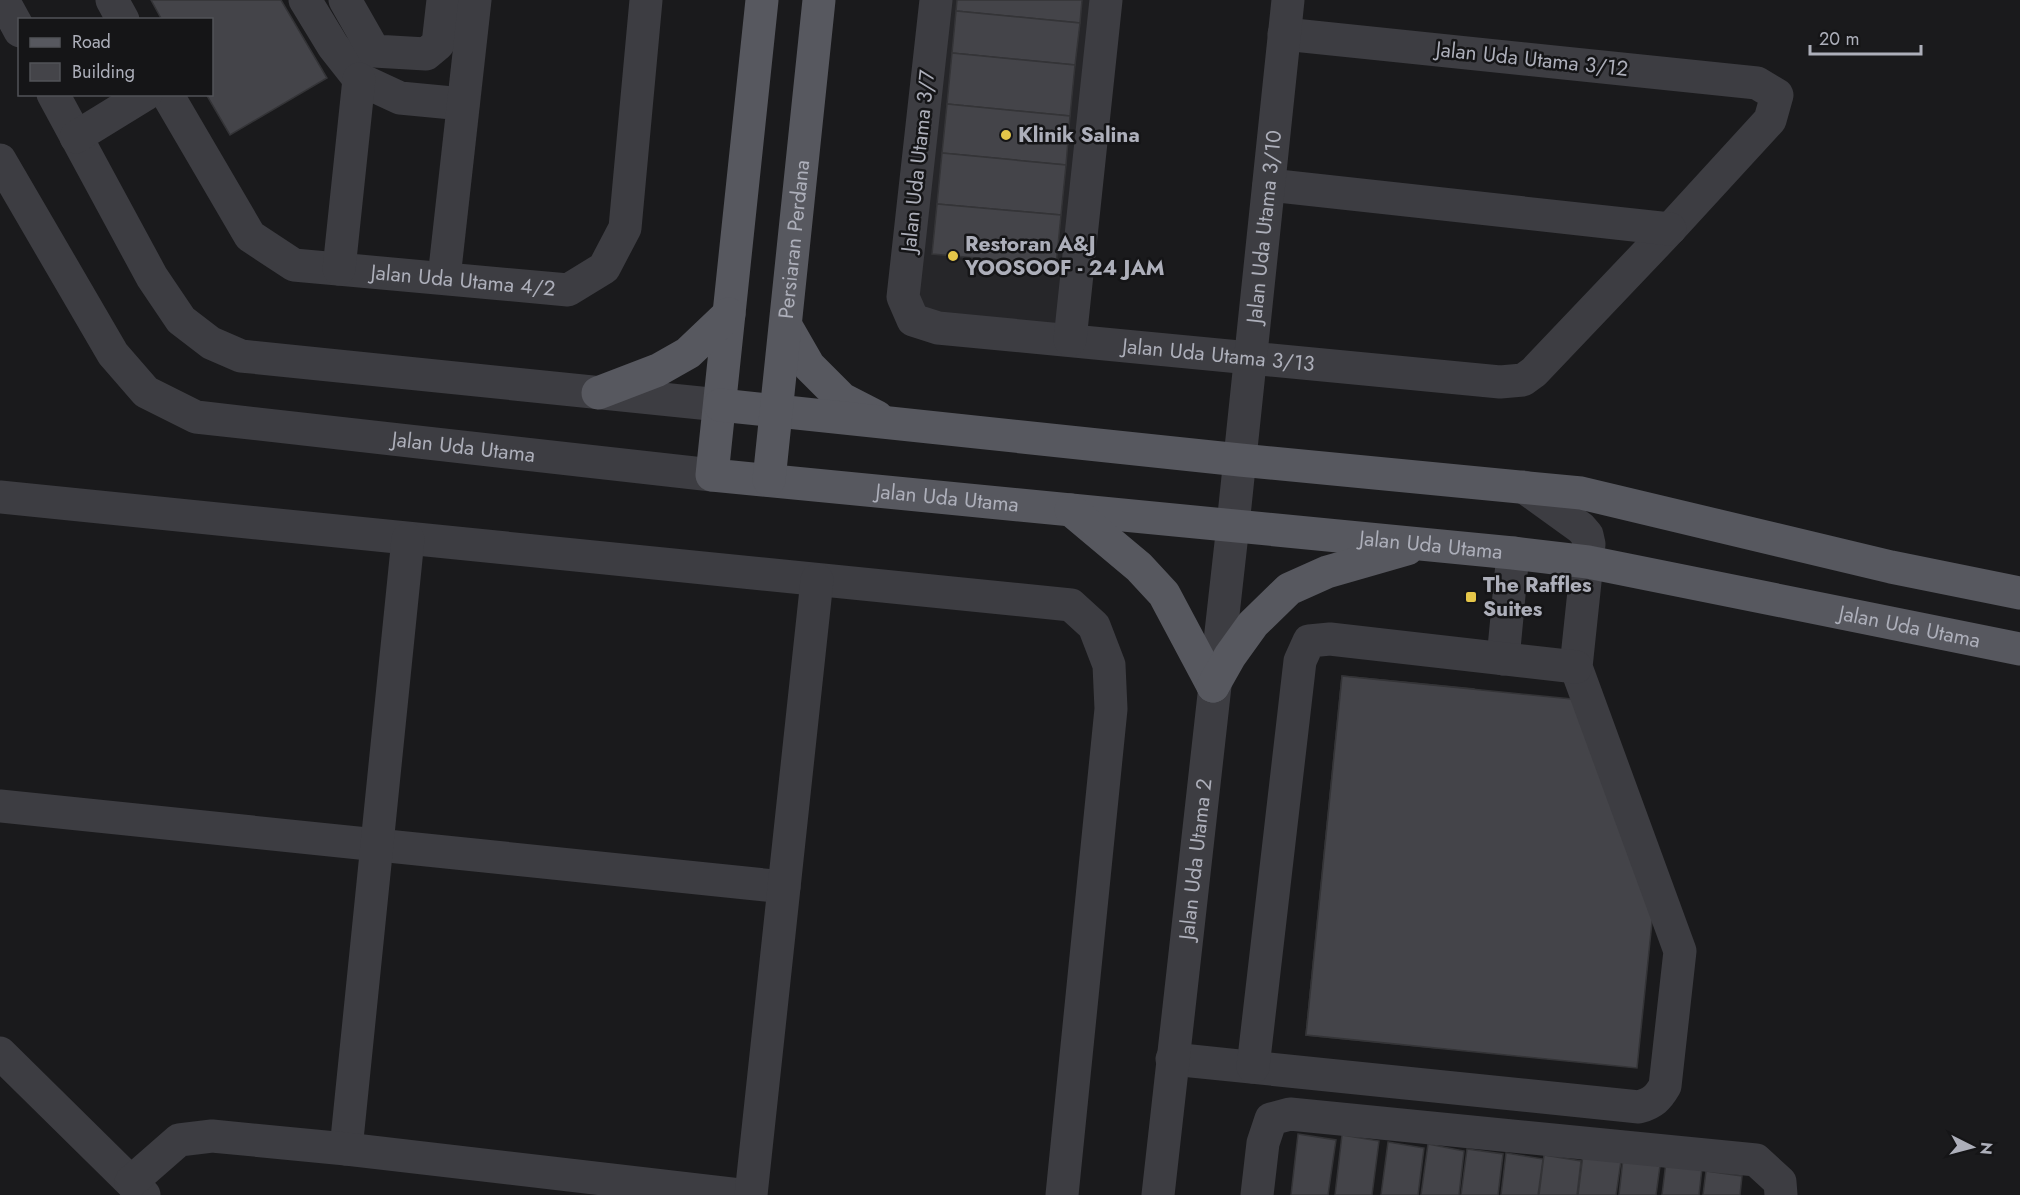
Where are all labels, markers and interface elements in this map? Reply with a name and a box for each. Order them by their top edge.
legend [18,18,213,96]
scale bar [1810,18,1921,56]
text: 20 m [1819,26,1859,52]
text: Road [72,29,111,55]
street label: Jalan Uda Utama 3/12 [1431,34,1630,84]
text: Building [72,59,135,85]
street label: Jalan Uda Utama 3/7 [893,68,942,257]
place label: Klinik Salina [1018,120,1140,150]
marker: Klinik Salina [999,128,1013,142]
street label: Jalan Uda Utama 3/10 [1239,129,1289,328]
street label: Persiaran Perdana [771,158,817,320]
place label: Restoran A&J YOOSOOF - 24 JAM [964,229,1165,283]
marker: Restoran A&J YOOSOOF - 24 JAM [946,249,960,263]
street label: Jalan Uda Utama 4/2 [367,257,557,304]
street label: Jalan Uda Utama 3/13 [1118,331,1316,379]
street label: Jalan Uda Utama [387,424,537,470]
street label: Jalan Uda Utama [871,476,1020,520]
street label: Jalan Uda Utama [1355,523,1504,567]
place label: The Raffles Suites [1483,570,1592,624]
marker: The Raffles Suites [1464,590,1478,604]
street label: Jalan Uda Utama [1833,597,1983,656]
street label: Jalan Uda Utama 2 [1171,777,1220,944]
north arrow [1942,1117,2002,1177]
text: N [1974,1141,1999,1156]

